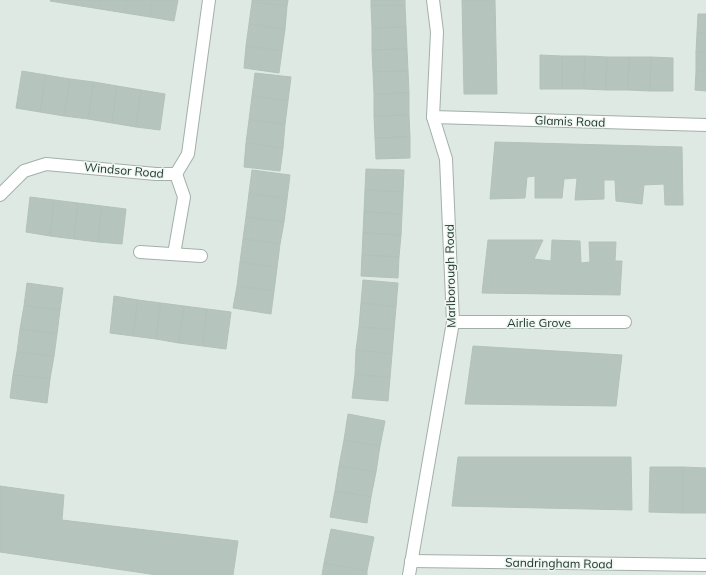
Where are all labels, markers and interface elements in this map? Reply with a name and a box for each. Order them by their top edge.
street label: Glamis Road [534,112,606,130]
street label: Windsor Road [83,159,165,181]
street label: Marlborough Road [442,224,458,328]
street label: Airlie Grove [507,315,571,330]
street label: Sandringham Road [505,555,613,571]

